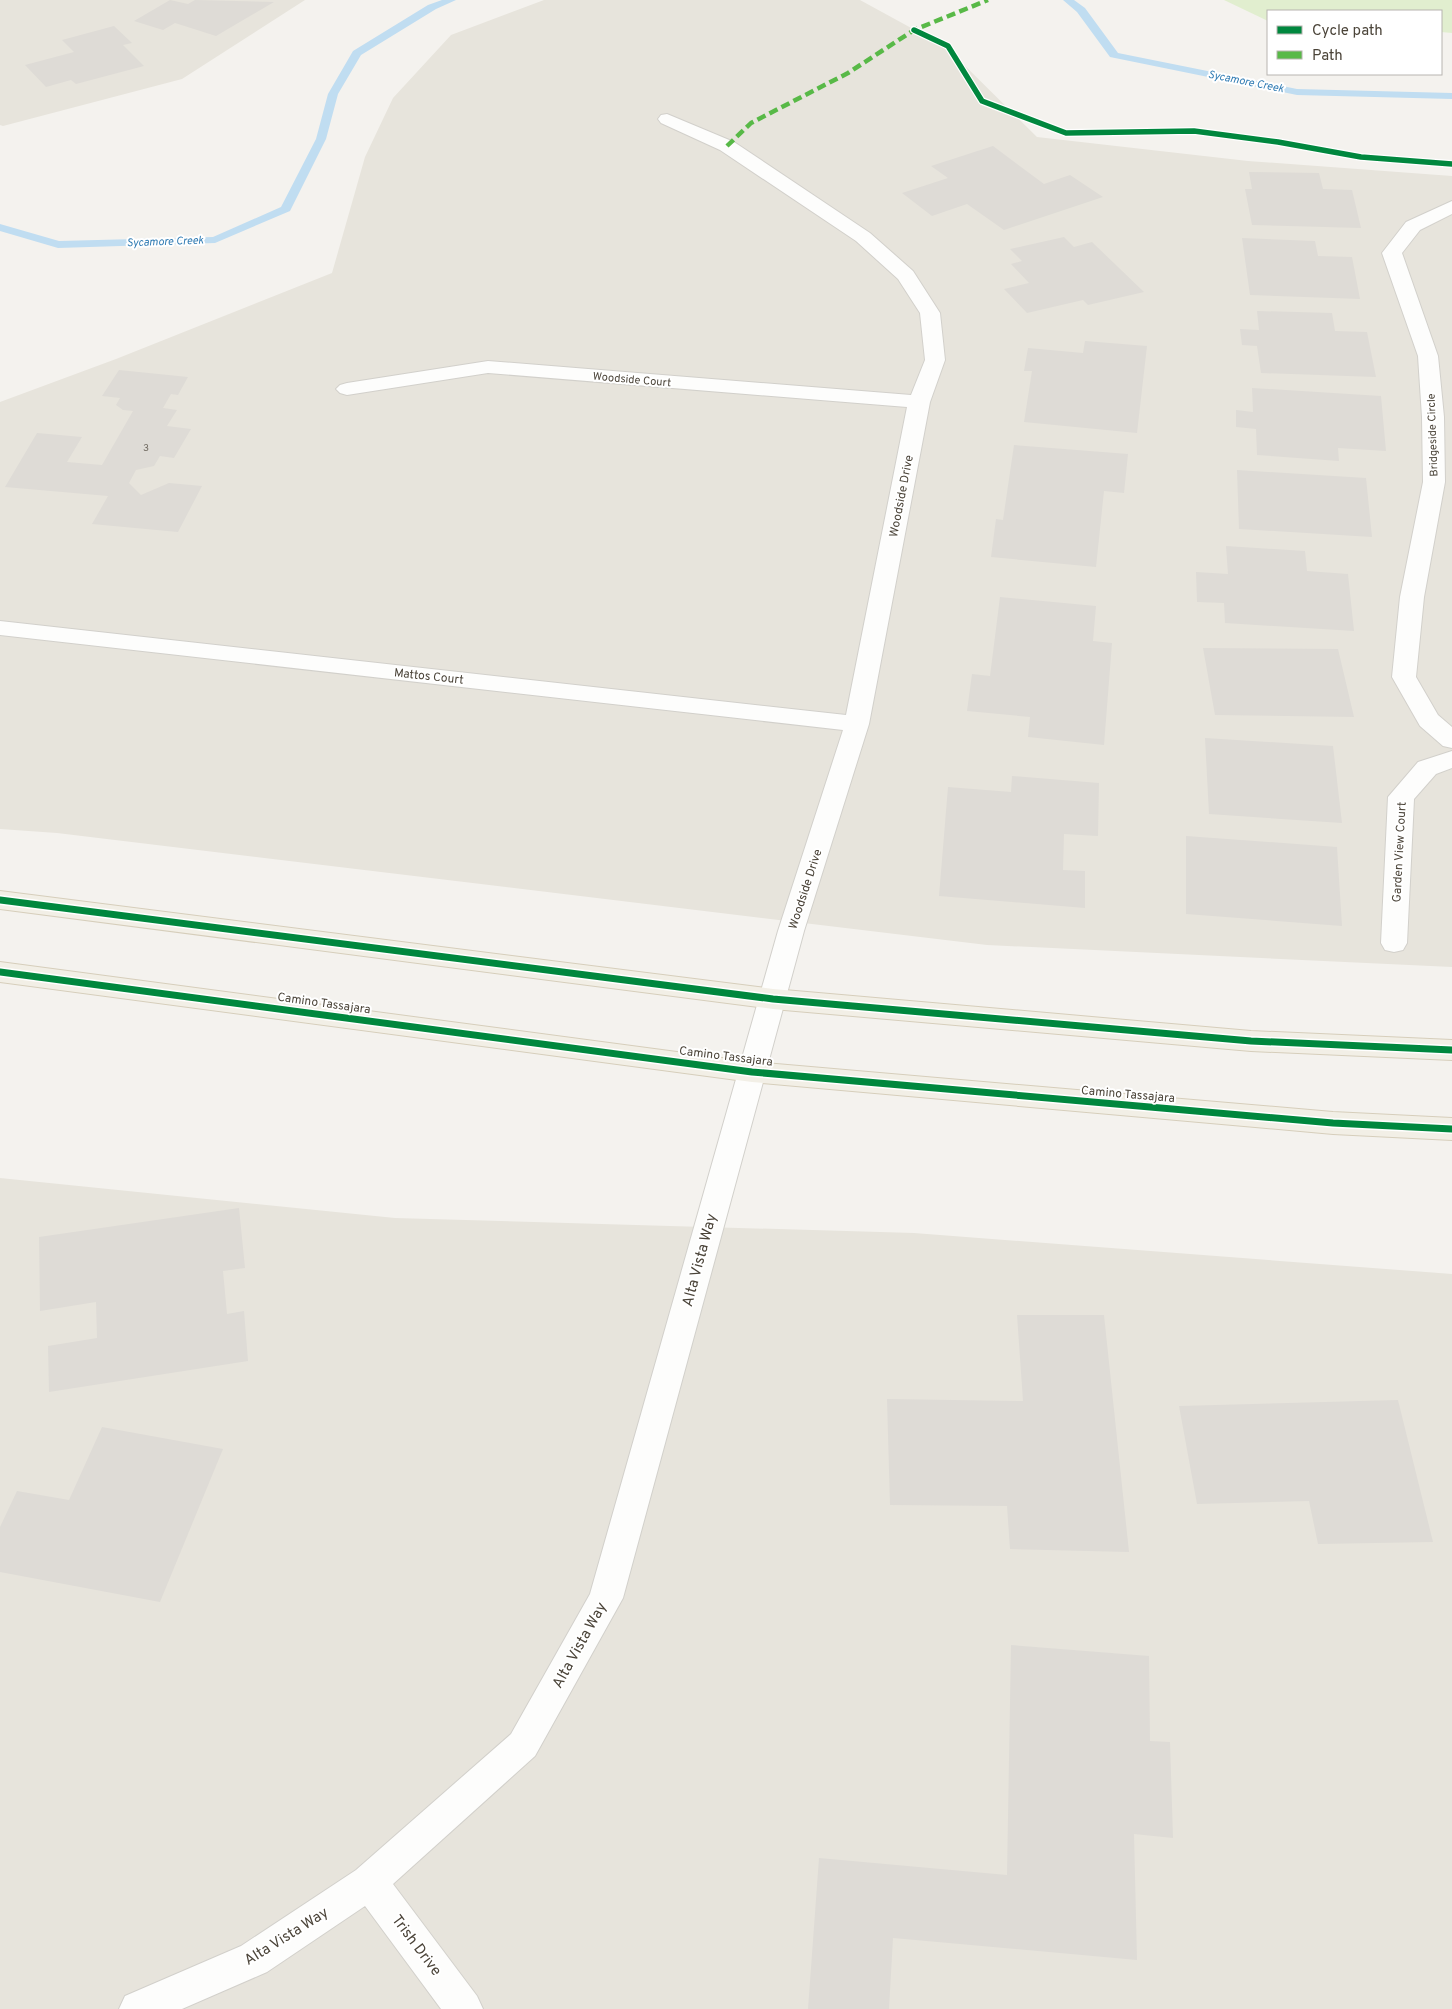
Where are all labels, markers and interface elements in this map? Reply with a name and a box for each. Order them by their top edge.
legend [1267,10,1442,75]
text: Cycle path [1312,22,1383,41]
text: Path [1312,47,1343,66]
water label: Sycamore Creek [1207,68,1285,96]
water label: Sycamore Creek [126,234,204,250]
street label: Woodside Court [592,370,672,390]
street label: Bridgeside Circle [1425,393,1441,477]
house number: 3 [143,442,149,455]
street label: Woodside Drive [886,454,918,539]
street label: Mattos Court [393,665,465,689]
street label: Garden View Court [1389,801,1411,903]
street label: Woodside Drive [785,847,826,931]
street label: Camino Tassajara [276,990,372,1018]
street label: Camino Tassajara [678,1043,774,1071]
street label: Camino Tassajara [1080,1083,1175,1107]
street label: Alta Vista Way [679,1212,722,1309]
street label: Alta Vista Way [549,1599,612,1692]
street label: Alta Vista Way [241,1904,332,1971]
street label: Trish Drive [387,1912,445,1980]

